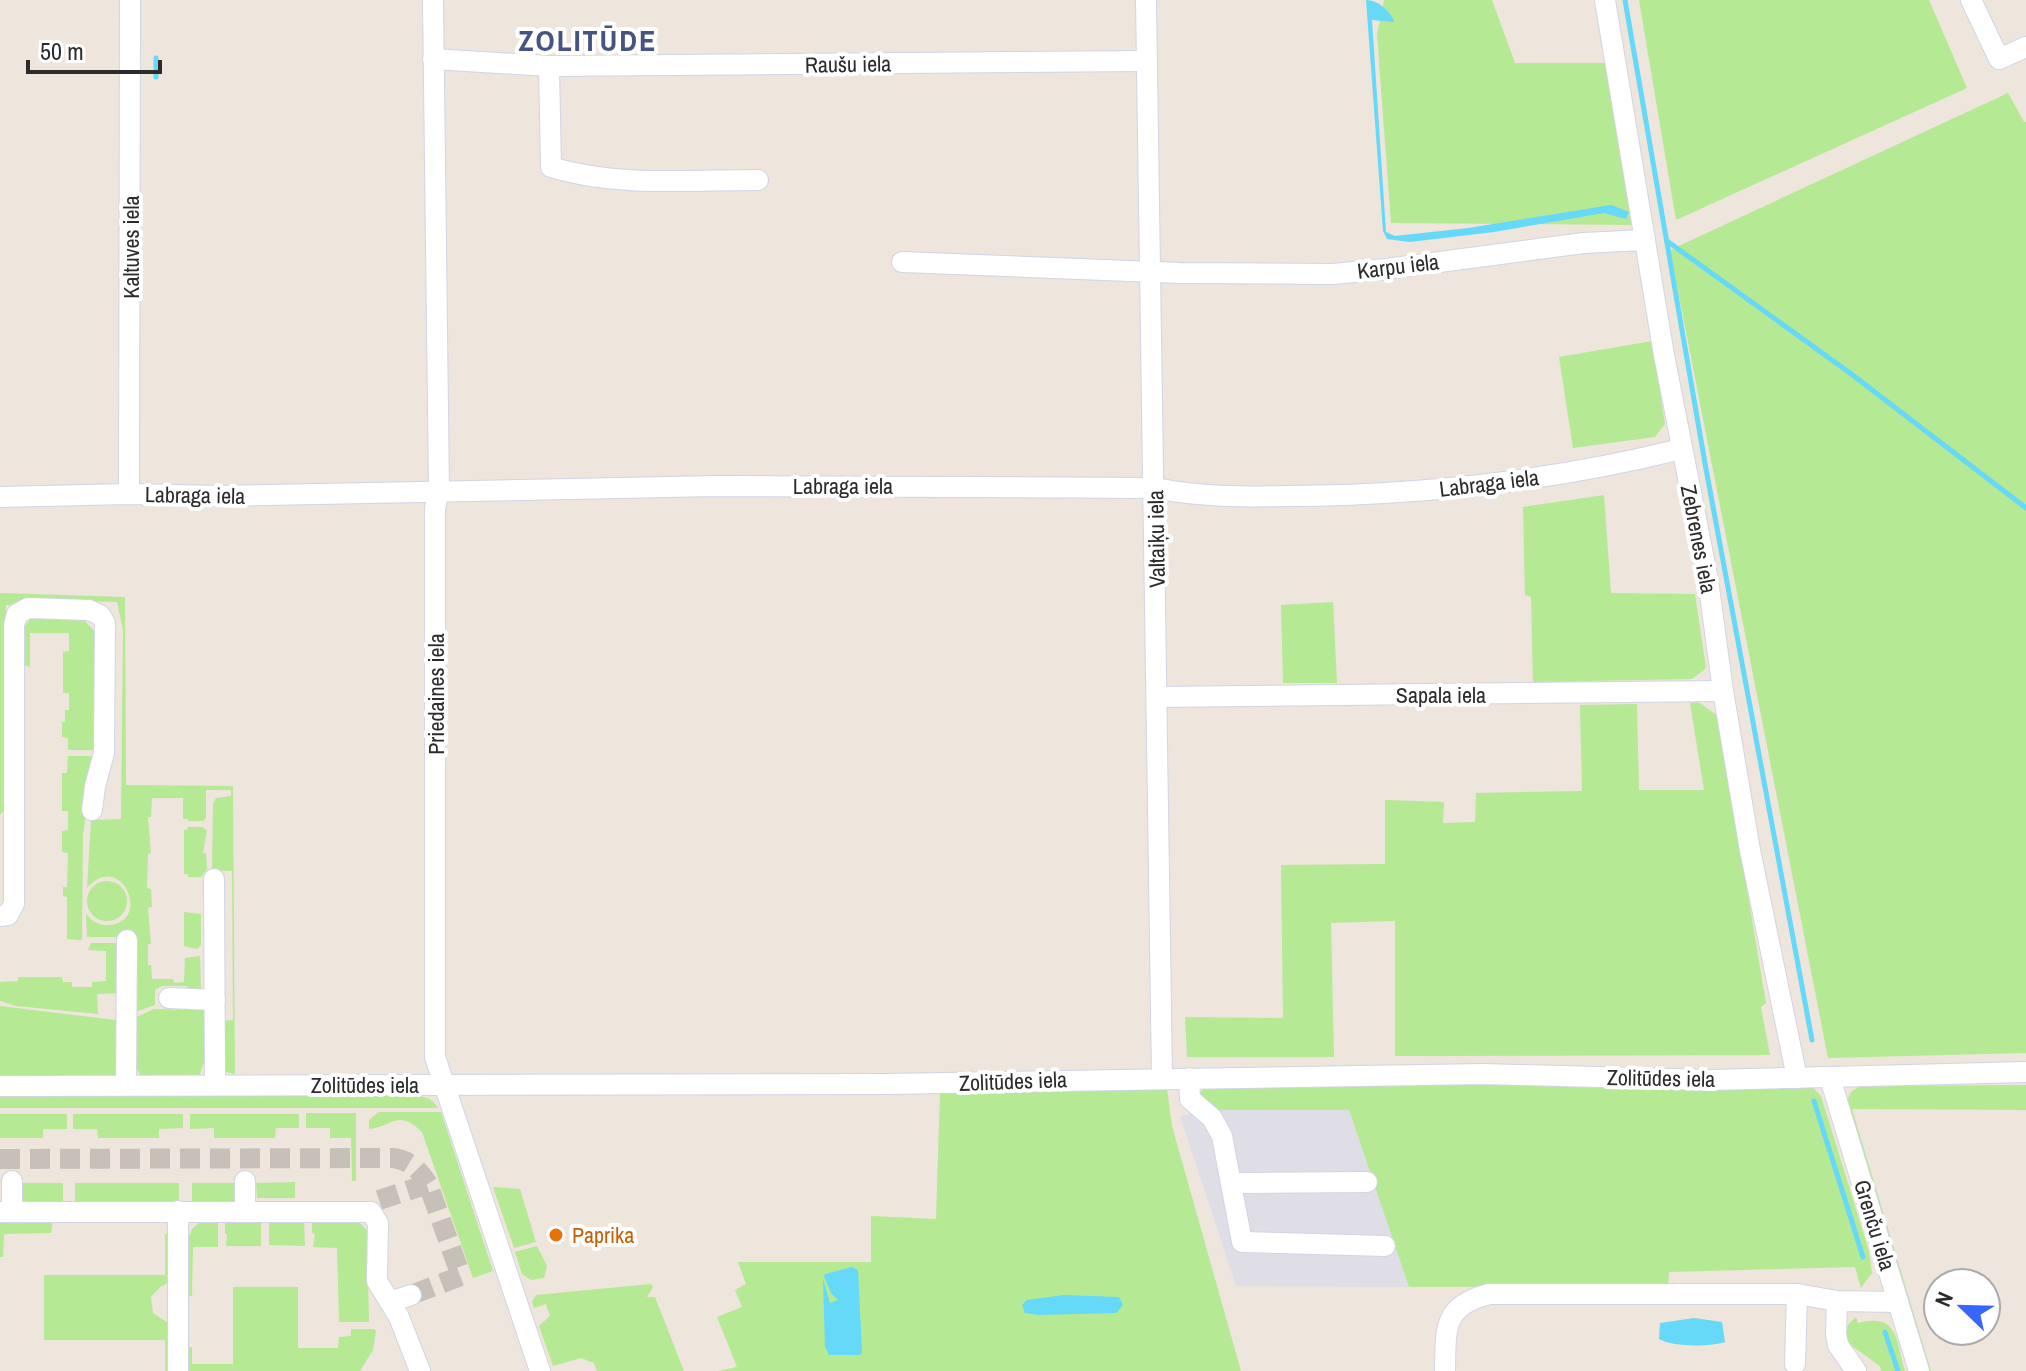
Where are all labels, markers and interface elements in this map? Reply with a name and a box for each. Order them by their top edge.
district label: ZOLITŪDE [519,20,658,60]
scale bar [28,24,160,74]
text: 50 m [40,35,84,67]
street label: Raušu iela [805,48,891,80]
street label: Kaltuves iela [116,195,146,299]
street label: Karpu iela [1355,246,1441,286]
street label: Labraga iela [1437,462,1541,504]
street label: Labraga iela [793,471,893,501]
street label: Labraga iela [145,479,245,511]
street label: Zebrenes iela [1674,482,1724,596]
street label: Valtaiķu iela [1140,490,1172,588]
street label: Priedaines iela [421,633,451,755]
street label: Sapala iela [1396,680,1486,710]
street label: Zolitūdes iela [1607,1062,1715,1094]
street label: Zolitūdes iela [958,1064,1068,1098]
street label: Zolitūdes iela [311,1070,419,1100]
street label: Grenču iela [1847,1176,1903,1274]
place label: Paprika [572,1220,634,1250]
marker: Paprika [547,1226,565,1244]
north arrow [1922,1267,2002,1347]
text: N [1927,1287,1960,1311]

